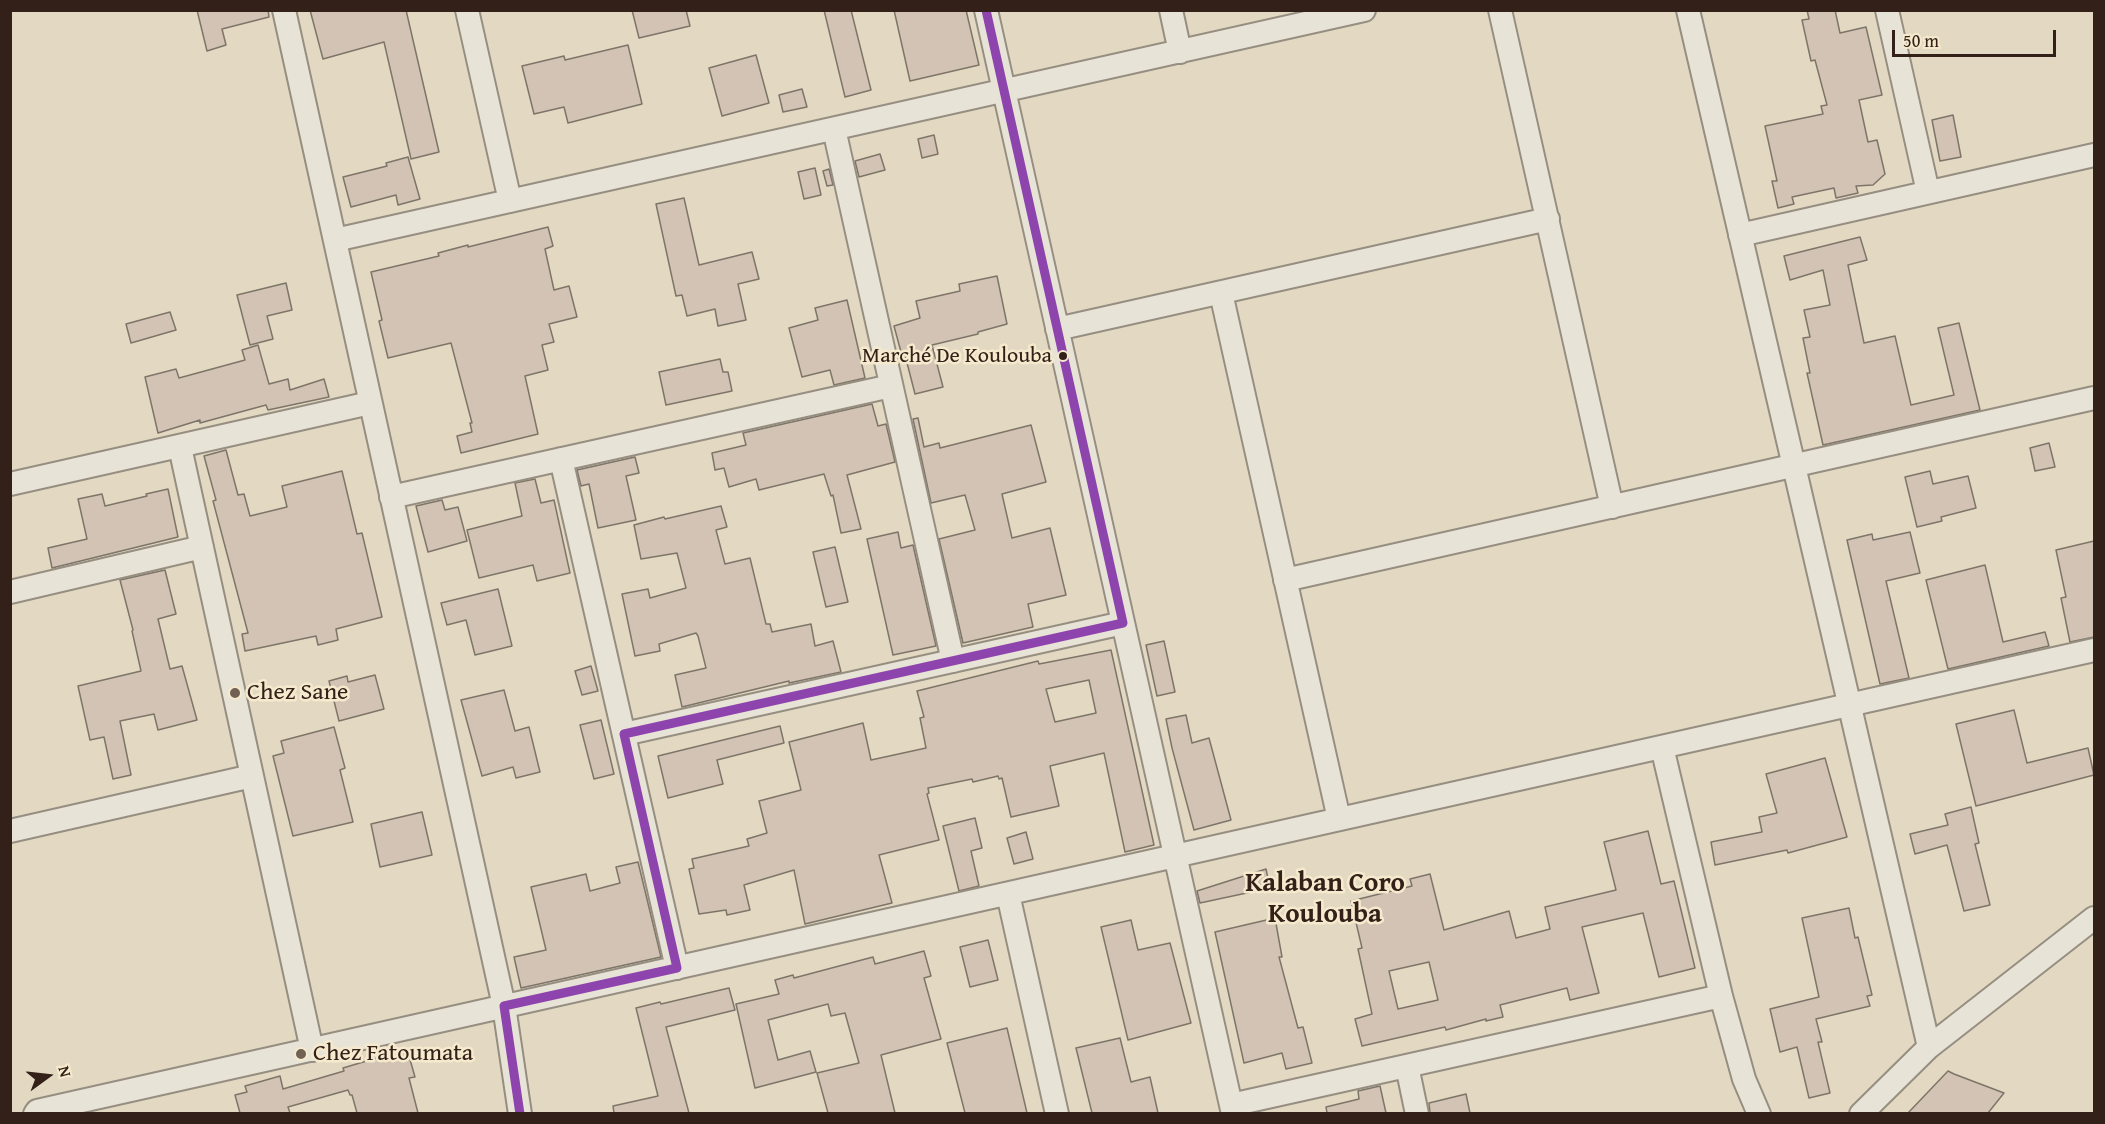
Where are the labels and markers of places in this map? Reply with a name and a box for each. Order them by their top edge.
place label: Marché De Koulouba [862,343,1052,369]
marker: Marché De Koulouba [1057,350,1069,362]
place label: Chez Sane [247,679,348,707]
marker: Chez Sane [228,686,242,700]
place label: Chez Fatoumata [313,1040,473,1068]
marker: Chez Fatoumata [294,1047,308,1061]

